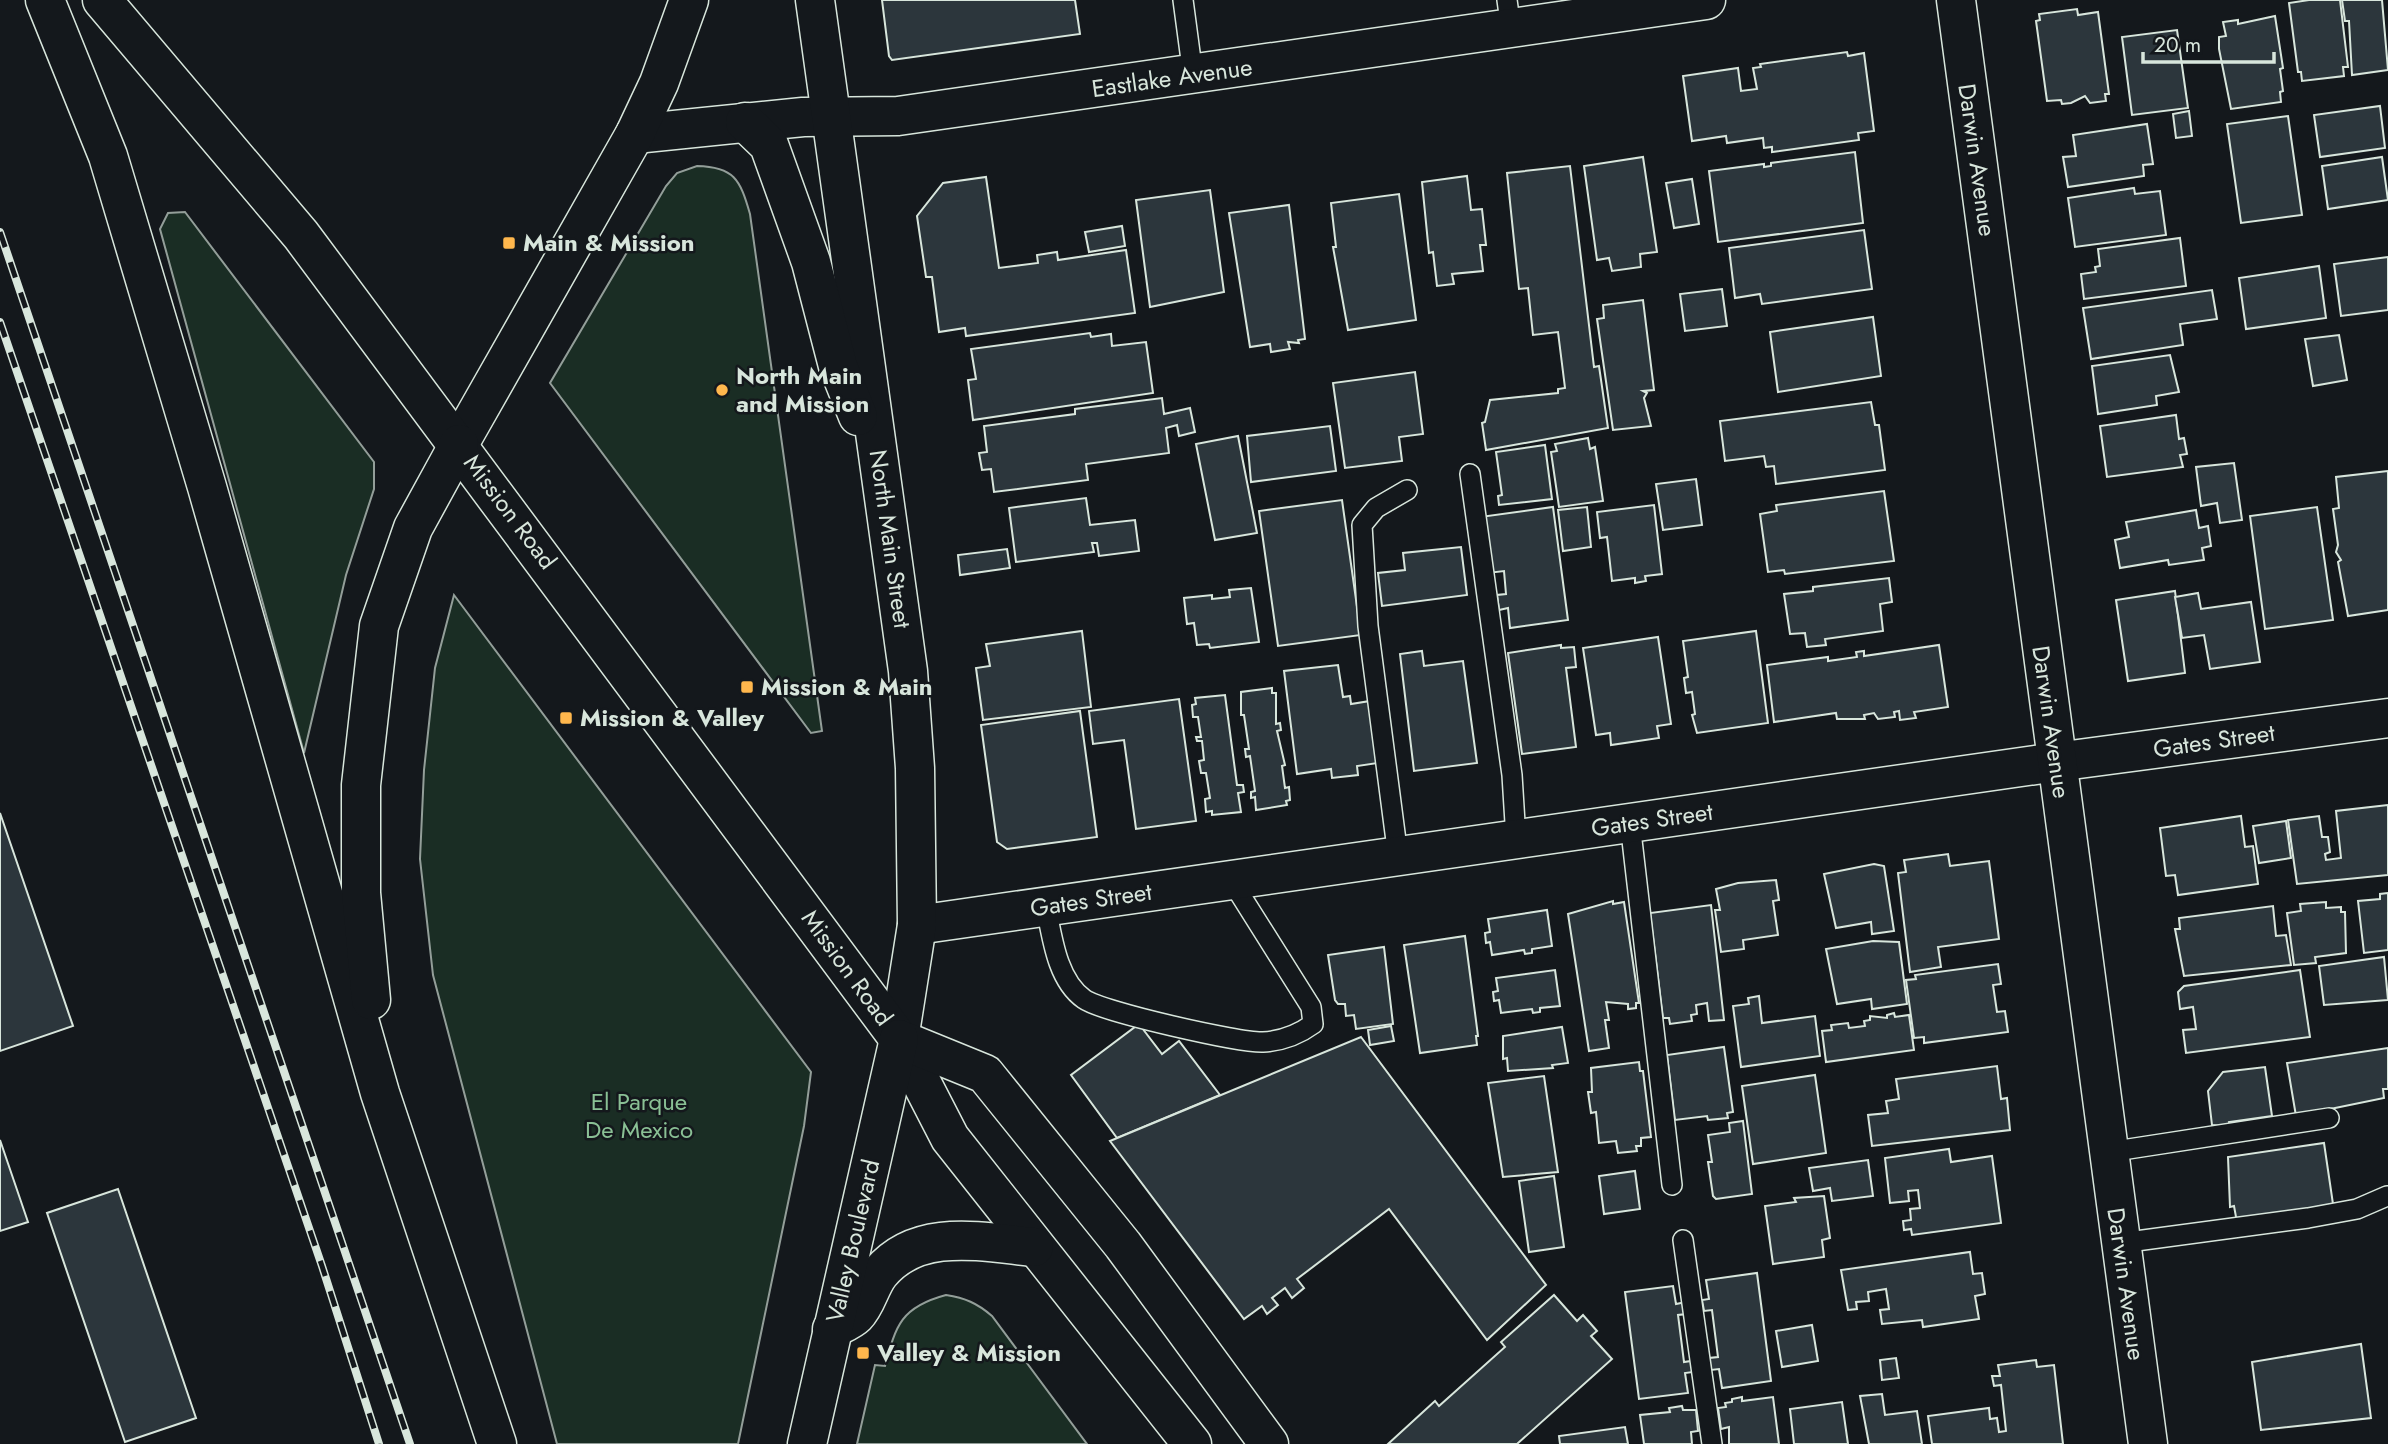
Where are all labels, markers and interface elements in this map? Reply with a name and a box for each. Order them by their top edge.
scale bar [2143,21,2274,65]
text: 20 m [2154,30,2201,60]
street label: Eastlake Avenue [1089,49,1254,106]
street label: Darwin Avenue [1949,81,2006,239]
place label: Main & Mission [523,225,695,260]
marker: Main & Mission [501,235,517,251]
place label: North Main and Mission [736,358,869,421]
marker: North Main and Mission [714,382,730,398]
street label: Mission Road [456,447,565,577]
street label: North Main Street [861,447,920,631]
street label: Darwin Avenue [2023,643,2080,801]
place label: Mission & Main [761,669,933,704]
marker: Mission & Main [739,679,755,695]
place label: Mission & Valley [580,700,764,735]
marker: Mission & Valley [558,710,574,726]
street label: Gates Street [2151,715,2277,766]
street label: Gates Street [1589,794,1715,845]
street label: Gates Street [1028,874,1154,925]
street label: Mission Road [793,902,902,1033]
park label: El Parque De Mexico [585,1084,693,1147]
street label: Valley Boulevard [817,1156,888,1326]
street label: Darwin Avenue [2098,1205,2155,1363]
place label: Valley & Mission [876,1335,1061,1370]
marker: Valley & Mission [855,1345,871,1361]

